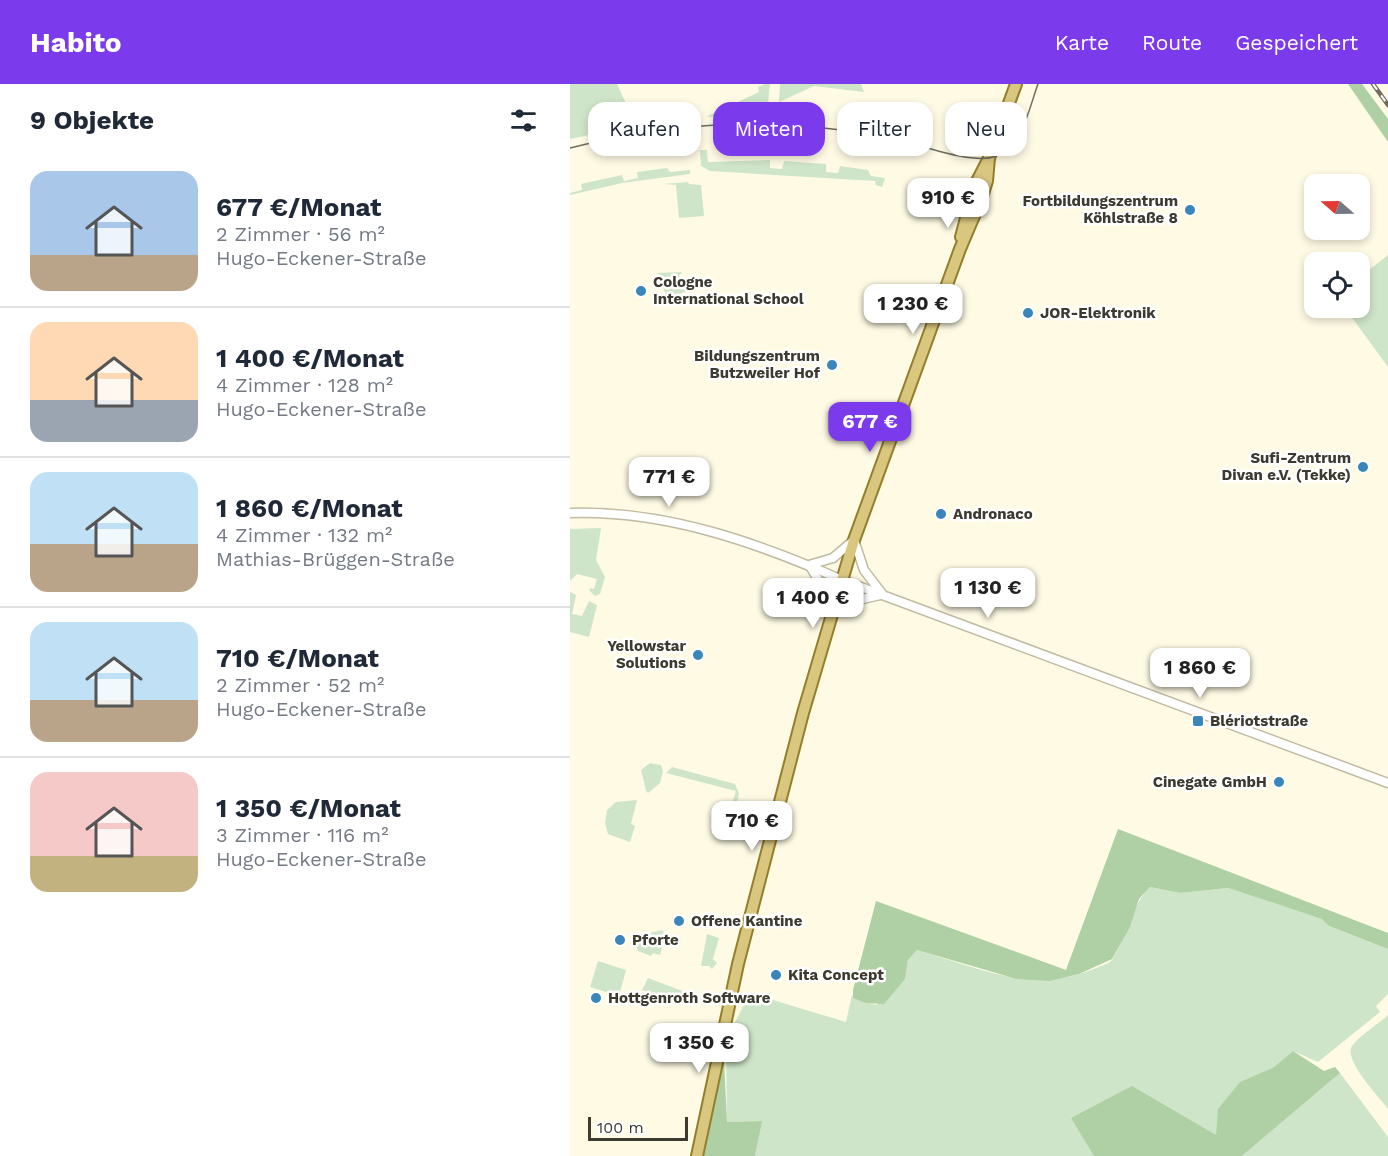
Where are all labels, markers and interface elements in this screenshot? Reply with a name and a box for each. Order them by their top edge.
text: Habito [30,26,122,59]
text: Karte [1055,30,1109,55]
text: Route [1142,30,1202,55]
text: Gespeichert [1235,30,1358,55]
chip: Kaufen [588,102,701,156]
chip: Mieten [713,102,825,156]
chip: Filter [837,102,933,156]
chip: Neu [945,102,1027,156]
icon: filters [507,104,540,137]
text: 9 Objekte [30,105,154,135]
north arrow [1304,174,1370,240]
map controls [1304,174,1370,318]
pin: 910 € [906,178,990,229]
text: 910 € [921,185,975,209]
text: 677 €/Monat [216,192,381,222]
place label: Fortbildungszentrum Köhlstraße 8 [1022,192,1178,227]
icon: home [78,195,150,267]
marker: Fortbildungszentrum Köhlstraße 8 [1183,203,1197,217]
text: 2 Zimmer · 56 m² [216,222,385,246]
text: Hugo-Eckener-Straße [216,246,426,270]
button: locate [1304,252,1370,318]
place label: Cologne International School [653,273,804,308]
marker: Cologne International School [634,284,648,298]
pin: 1 230 € [858,284,968,335]
text: 1 230 € [878,291,948,315]
place label: JOR-Elektronik [1040,304,1156,322]
marker: JOR-Elektronik [1021,306,1035,320]
text: 1 400 €/Monat [216,343,404,373]
icon: home [78,346,150,418]
place label: Bildungszentrum Butzweiler Hof [694,347,821,382]
marker: Bildungszentrum Butzweiler Hof [825,358,839,372]
text: 4 Zimmer · 128 m² [216,373,393,397]
text: Hugo-Eckener-Straße [216,397,426,421]
pin: 677 € [828,402,912,453]
text: 677 € [842,409,898,433]
place label: Sufi-Zentrum Divan e.V. (Tekke) [1222,449,1351,484]
pin: 771 € [627,457,711,508]
marker: Sufi-Zentrum Divan e.V. (Tekke) [1356,460,1370,474]
text: 771 € [643,464,695,488]
text: 1 860 €/Monat [216,493,403,523]
icon: home [78,496,150,568]
place label: Andronaco [953,505,1033,523]
marker: Andronaco [934,507,948,521]
text: 4 Zimmer · 132 m² [216,523,392,547]
text: Mathias-Brüggen-Straße [216,547,455,571]
pin: 1 130 € [933,568,1043,619]
text: 1 130 € [954,575,1022,599]
pin: 1 400 € [758,578,868,629]
text: 1 400 € [777,585,849,609]
place label: Yellowstar Solutions [607,637,687,672]
text: 710 €/Monat [216,643,379,673]
icon: home [78,646,150,718]
marker: Yellowstar Solutions [691,648,705,662]
pin: 1 860 € [1145,648,1255,699]
text: 1 860 € [1164,655,1236,679]
text: 2 Zimmer · 52 m² [216,673,384,697]
text: Hugo-Eckener-Straße [216,697,426,721]
place label: Blériotstraße [1210,712,1308,730]
marker: Blériotstraße [1191,714,1205,728]
place label: Cinegate GmbH [1153,773,1267,791]
marker: Cinegate GmbH [1272,775,1286,789]
text: 1 350 €/Monat [216,793,401,823]
icon: home [78,796,150,868]
pin: 710 € [710,801,794,852]
text: 710 € [725,808,779,832]
text: 3 Zimmer · 116 m² [216,823,388,847]
text: Hugo-Eckener-Straße [216,847,426,871]
place label: Offene Kantine [691,912,803,930]
marker: Offene Kantine [672,914,686,928]
place label: Pforte [632,931,679,949]
marker: Pforte [613,933,627,947]
place label: Kita Concept [788,966,884,984]
marker: Kita Concept [769,968,783,982]
place label: Hottgenroth Software [608,989,771,1007]
marker: Hottgenroth Software [589,991,603,1005]
pin: 1 350 € [644,1023,754,1074]
text: 1 350 € [664,1030,734,1054]
scale bar [588,1114,688,1142]
text: 100 m [597,1118,644,1137]

